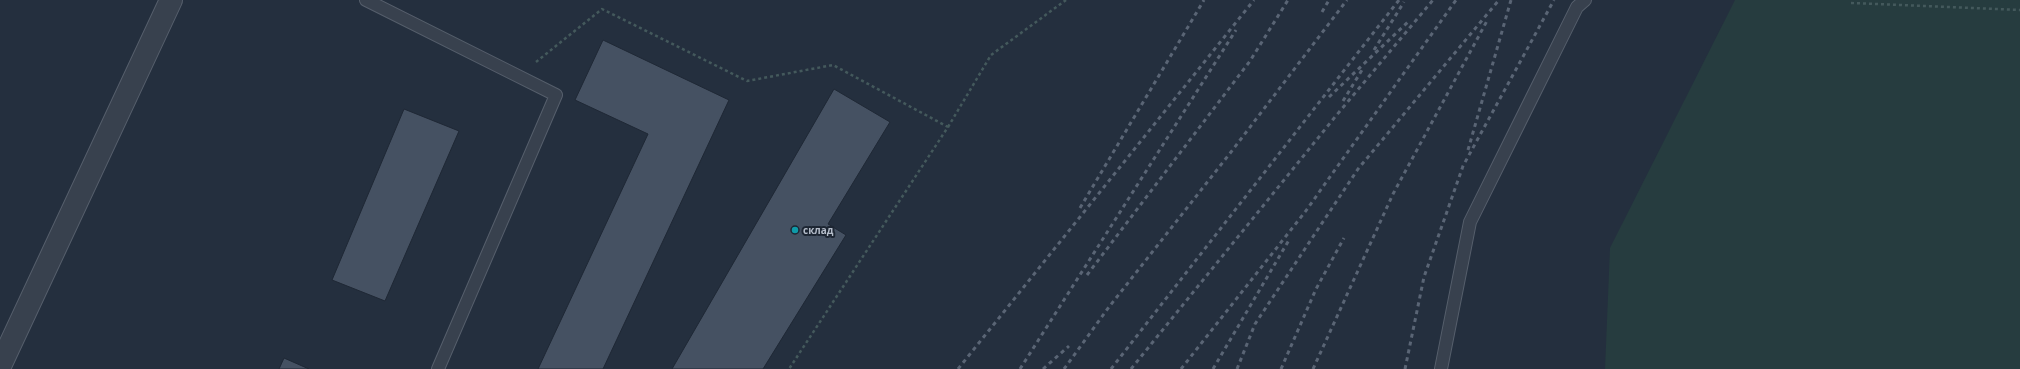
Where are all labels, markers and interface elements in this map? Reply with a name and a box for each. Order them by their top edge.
place label: склад [803,223,834,237]
marker: склад [790,225,800,235]

